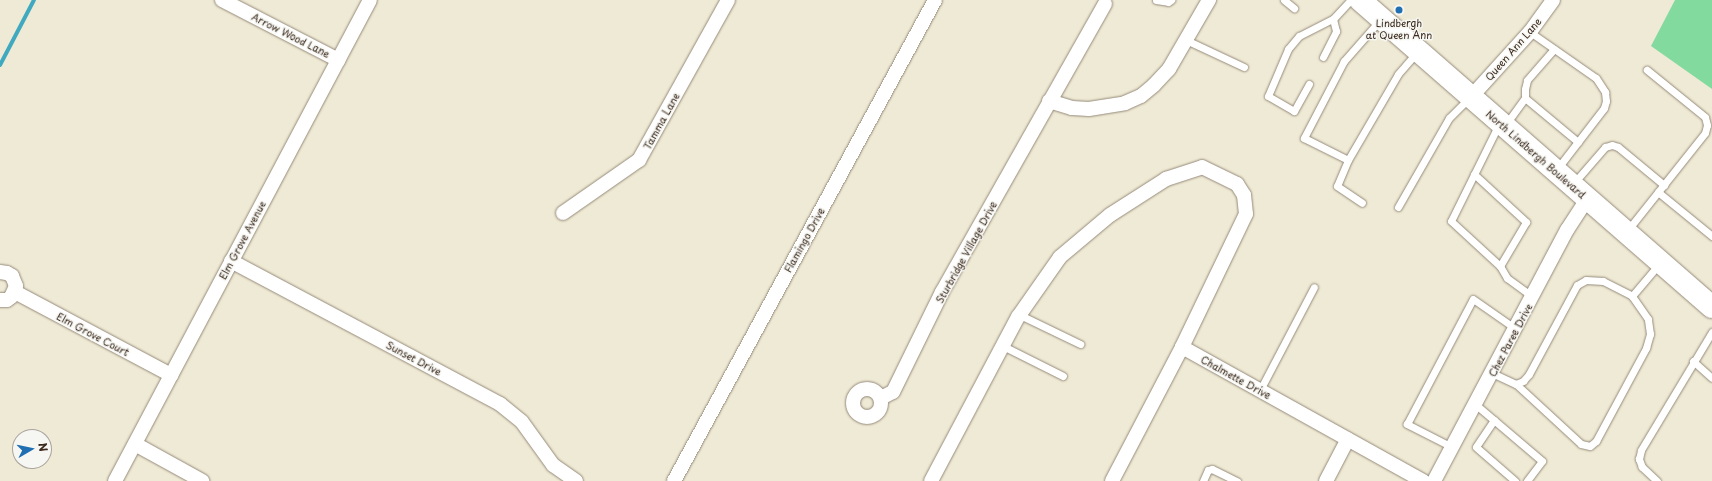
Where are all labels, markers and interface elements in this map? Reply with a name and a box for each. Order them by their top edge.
marker: Lindbergh at Queen Ann [1394,5,1404,15]
street label: Arrow Wood Lane [250,10,332,60]
street label: Queen Ann Lane [1482,15,1544,83]
place label: Lindbergh at Queen Ann [1365,16,1433,40]
street label: Tamma Lane [640,91,682,151]
street label: North Lindbergh Boulevard [1483,107,1589,201]
street label: Elm Grove Avenue [216,199,268,281]
street label: Sturbridge Village Drive [933,199,999,305]
street label: Flamingo Drive [781,205,827,275]
street label: Chez Paree Drive [1485,301,1535,379]
street label: Elm Grove Court [55,310,131,358]
street label: Sunset Drive [384,338,444,378]
street label: Chalmette Drive [1199,353,1273,401]
north arrow [12,429,52,469]
text: N [34,442,52,453]

